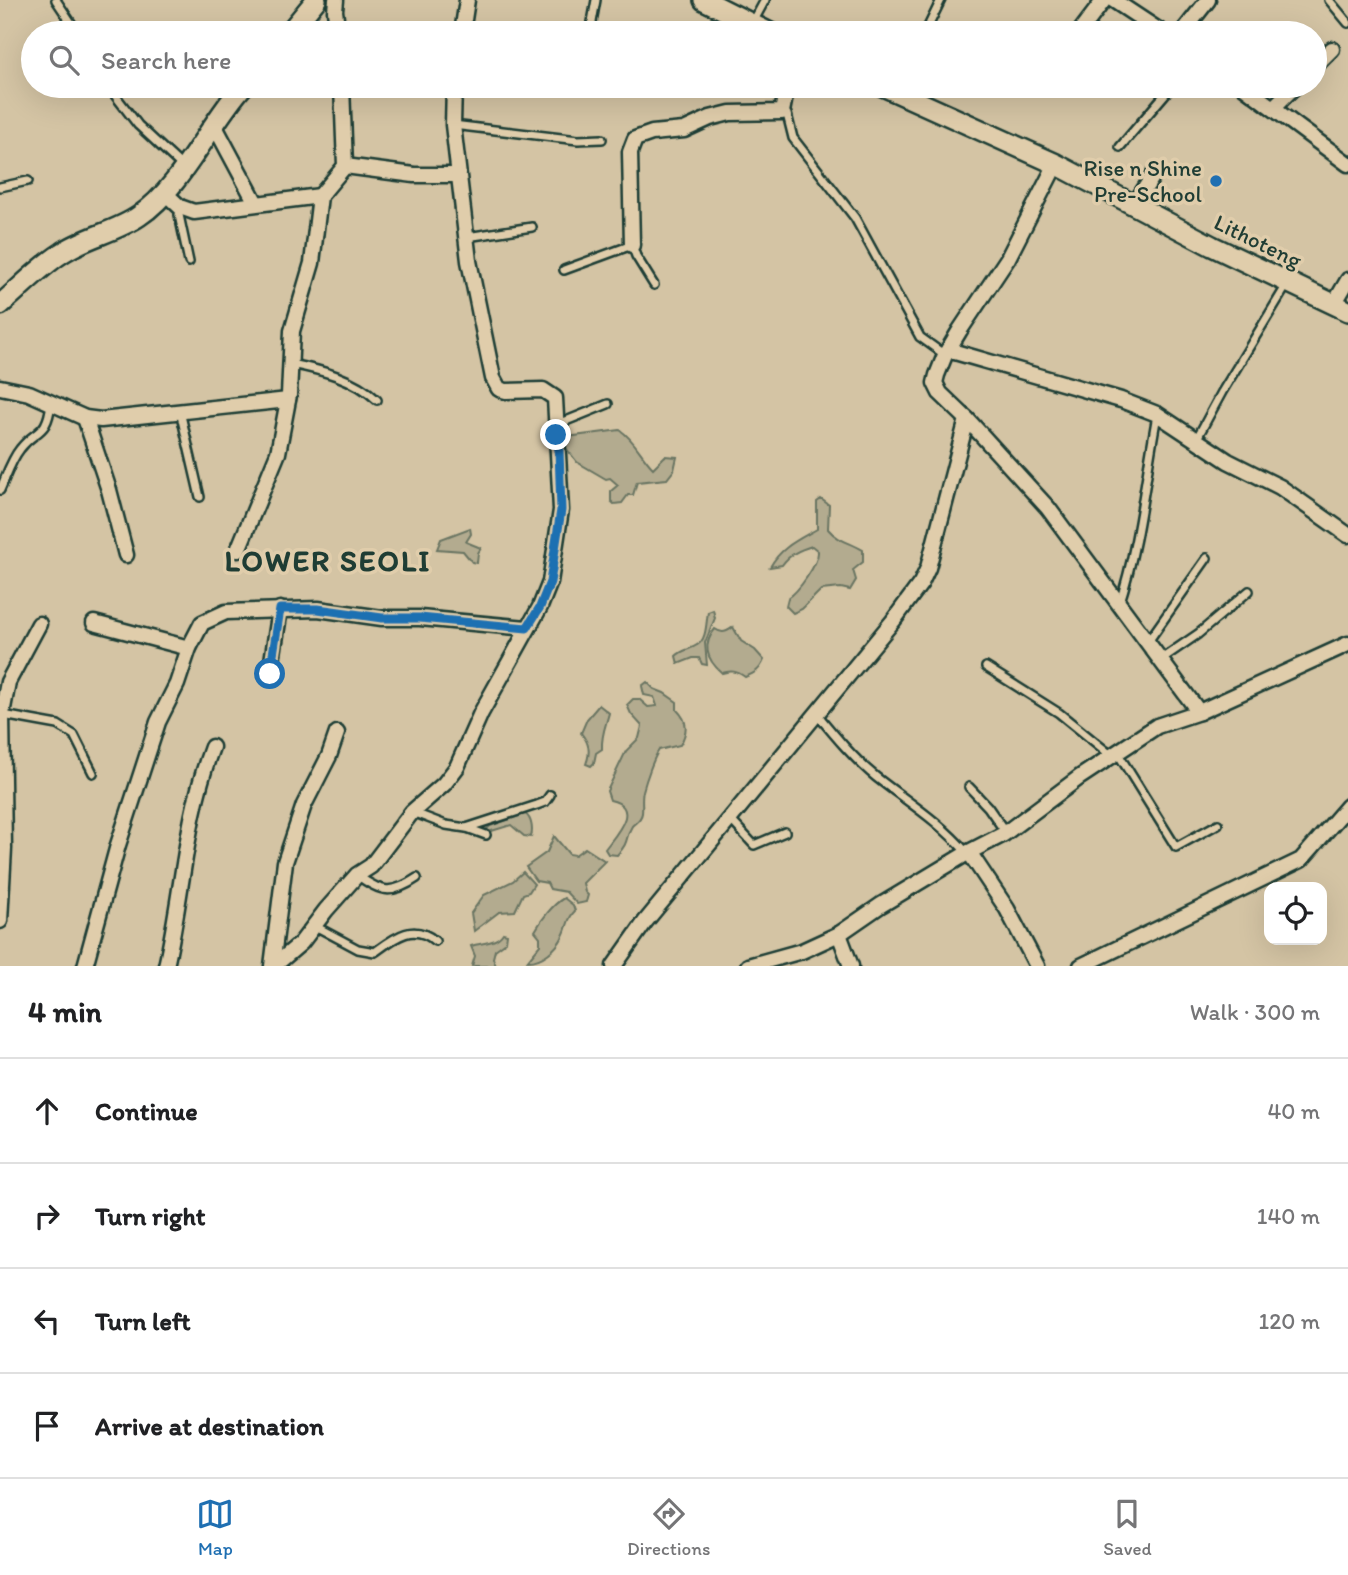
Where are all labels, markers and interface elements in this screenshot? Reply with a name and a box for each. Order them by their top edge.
search box [21,21,1327,98]
icon: search [45,41,83,79]
text: Search here [101,44,231,76]
place label: Rise n Shine Pre-School [1083,154,1202,208]
marker: Rise n Shine Pre-School [1208,173,1224,189]
street label: Lithoteng [1210,208,1307,274]
route end [540,419,571,450]
district label: LOWER SEOLI [225,542,431,579]
route start [254,658,285,689]
map controls [1264,882,1327,945]
button: locate [1264,882,1327,945]
text: 4 min [28,993,102,1030]
text: Walk · 300 m [1190,998,1320,1026]
icon: ahead [28,1092,66,1130]
text: Continue [95,1095,198,1127]
text: 40 m [1267,1097,1320,1125]
icon: right [28,1197,66,1235]
text: Turn right [95,1200,206,1232]
text: 140 m [1257,1202,1320,1230]
icon: left [28,1302,66,1340]
text: Turn left [95,1305,191,1337]
text: 120 m [1259,1307,1320,1335]
icon: arrive [28,1407,66,1445]
text: Arrive at destination [95,1410,324,1442]
tab: Map [196,1495,234,1560]
tab: Directions [627,1495,711,1560]
tab: Saved [1103,1495,1152,1560]

